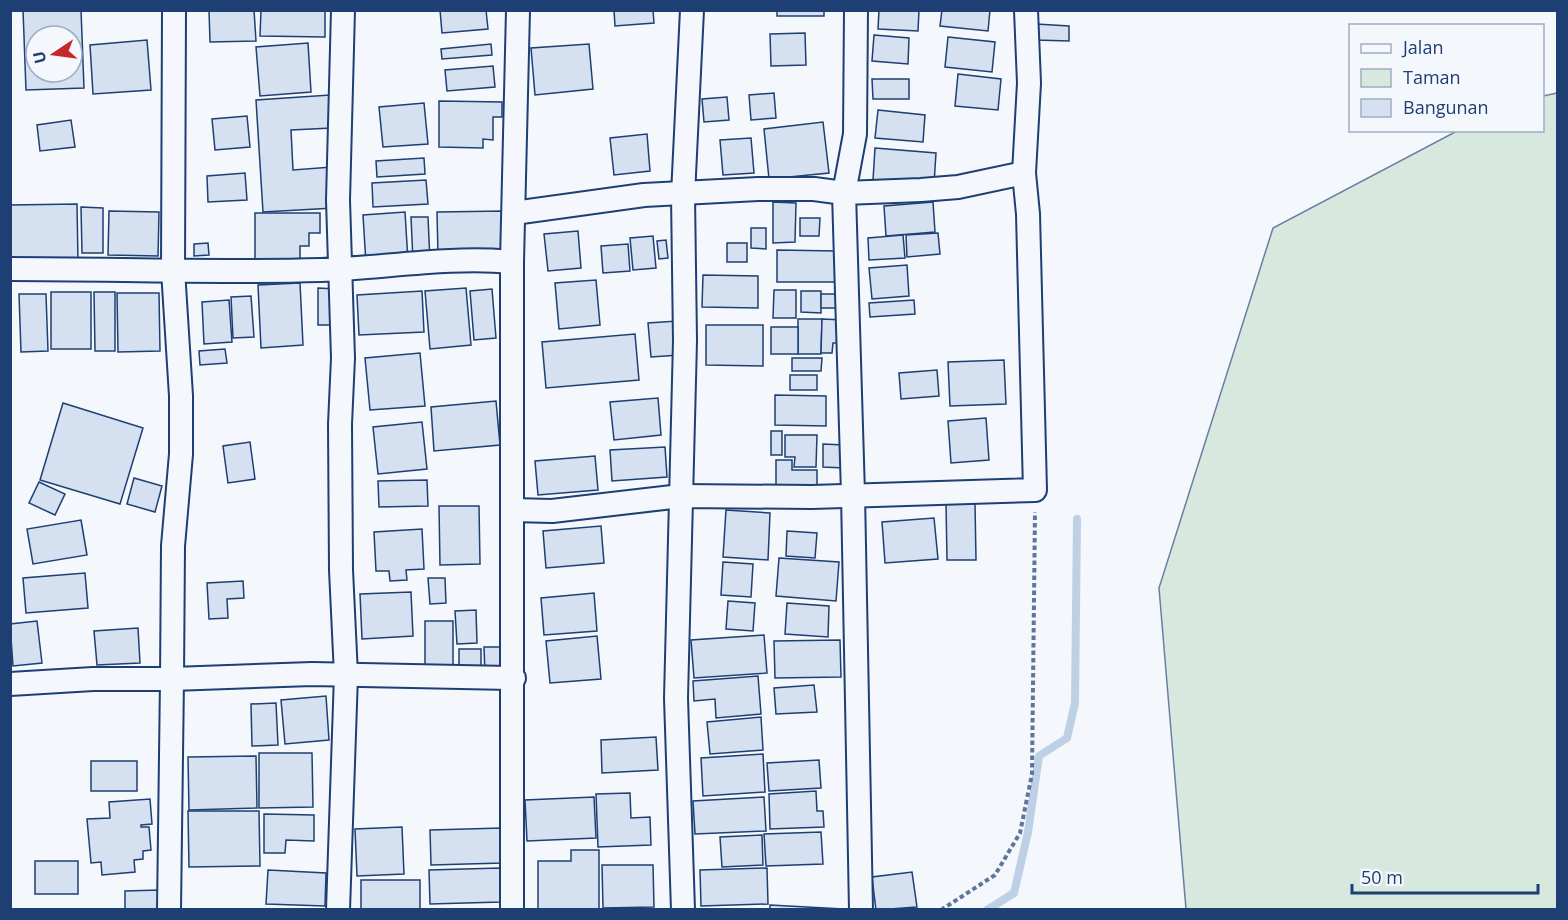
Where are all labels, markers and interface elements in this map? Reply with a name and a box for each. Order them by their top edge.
north arrow [24,24,84,84]
legend [1349,24,1544,132]
text: Jalan [1401,35,1443,59]
text: U [27,49,51,66]
text: Taman [1403,65,1461,89]
text: Bangunan [1403,95,1489,119]
scale bar [1352,857,1538,895]
text: 50 m [1361,865,1403,889]

